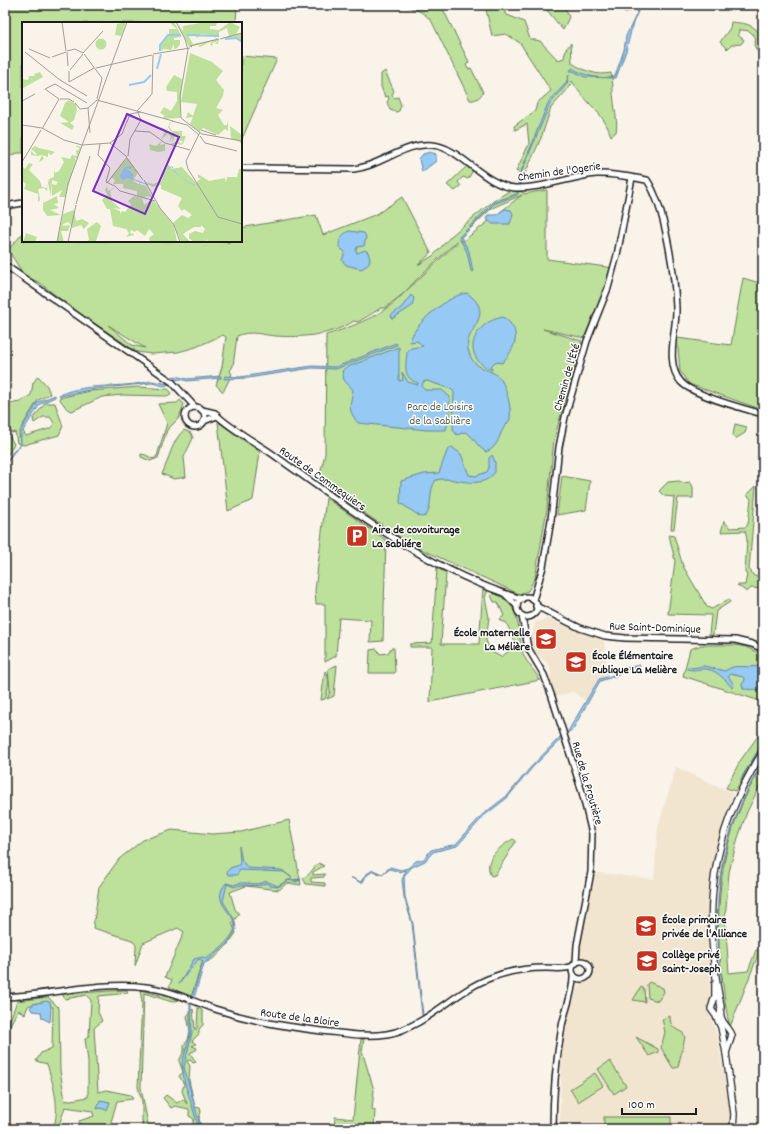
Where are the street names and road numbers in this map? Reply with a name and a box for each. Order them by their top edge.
street label: Chemin de l'Ogerie [517,158,602,187]
street label: Chemin de l'Été [550,342,585,413]
street label: Route de Commequiers [275,443,369,516]
street label: Rue Saint-Dominique [609,618,701,639]
street label: Rue de la Proutière [567,740,607,827]
street label: Route de la Bloire [259,1005,340,1032]

